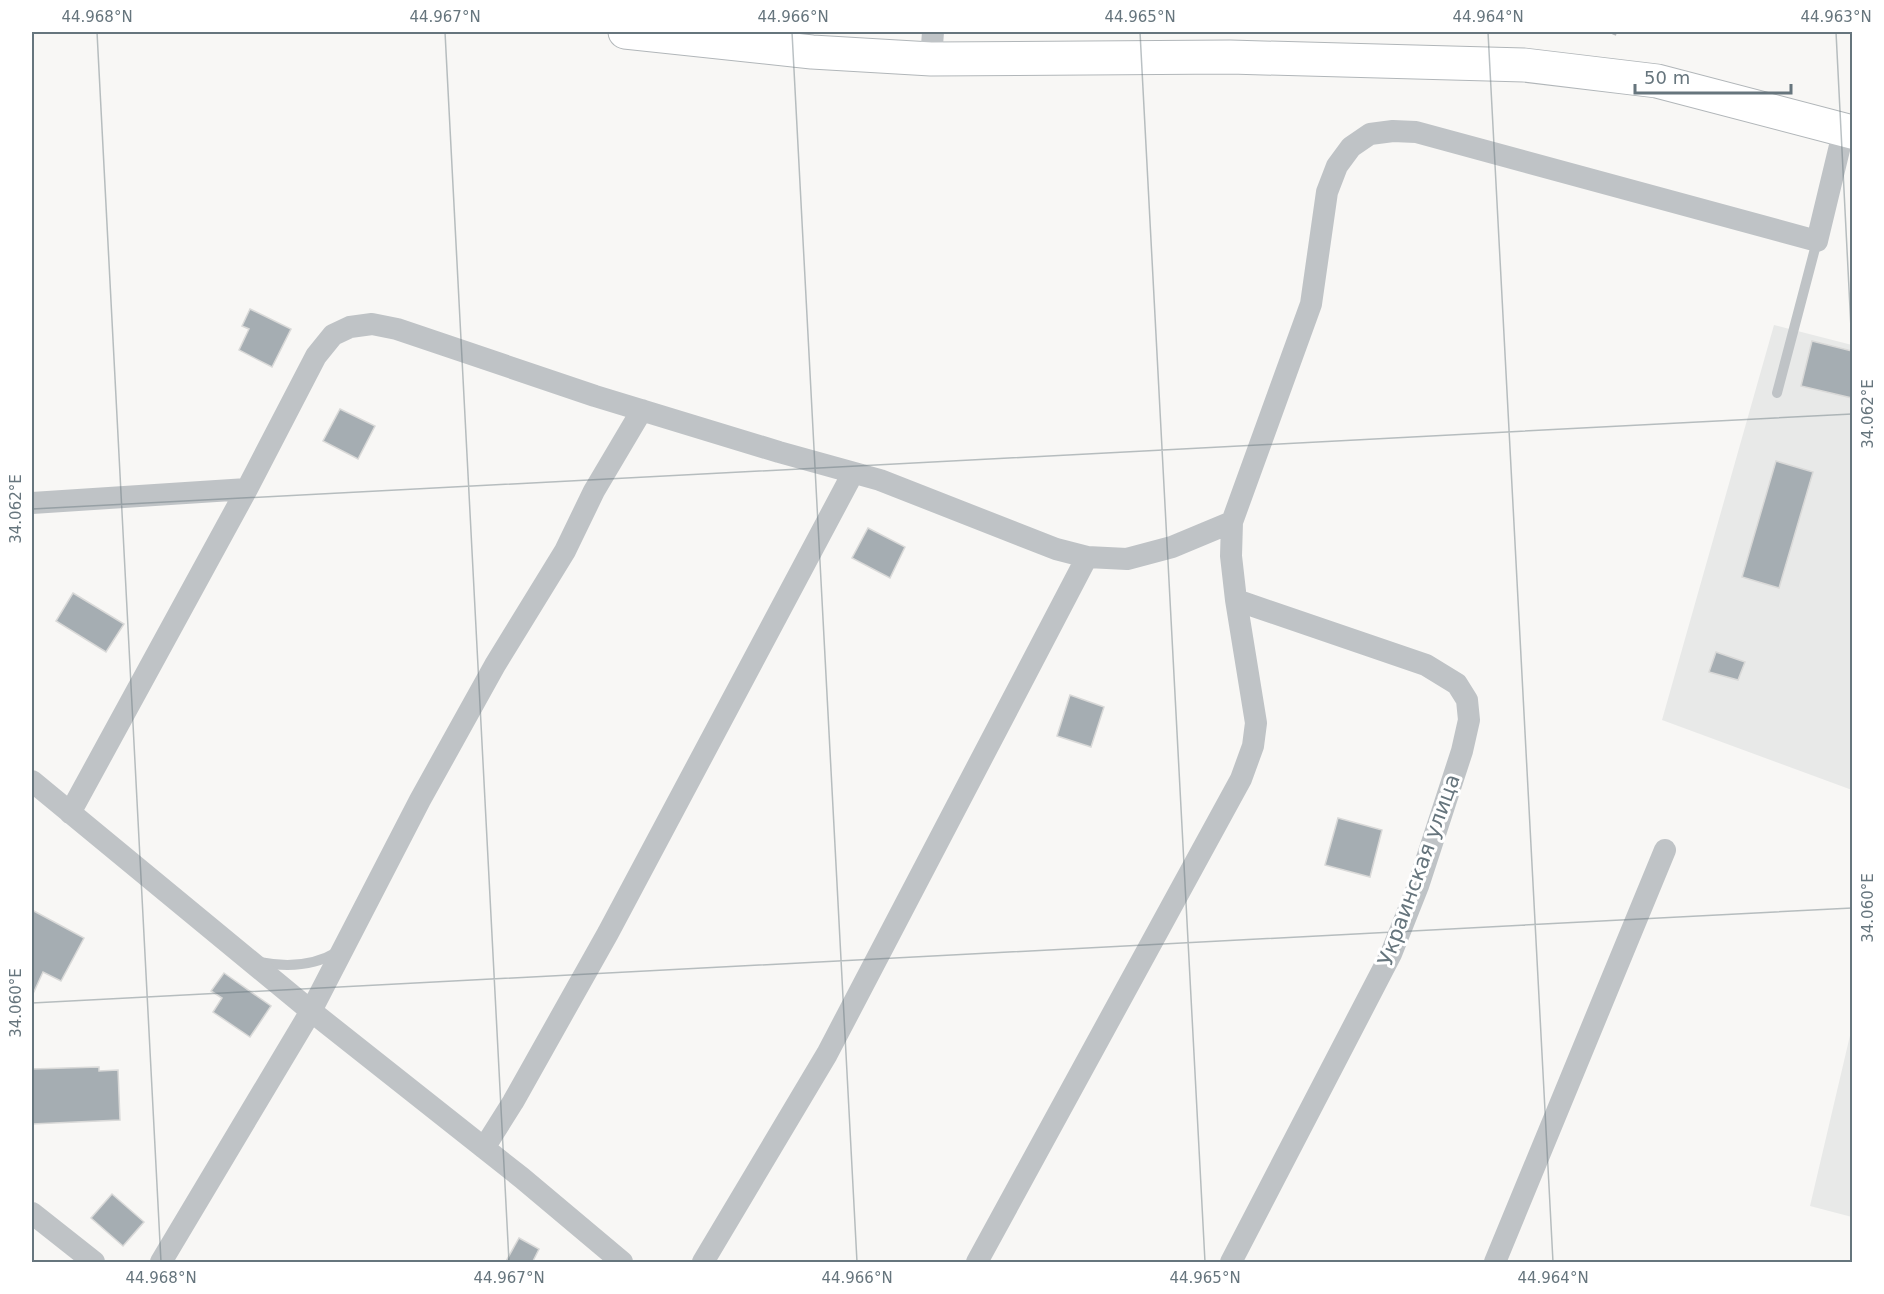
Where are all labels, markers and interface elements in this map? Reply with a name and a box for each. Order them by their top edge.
text: 44.968°N [61,8,133,26]
text: 44.967°N [409,8,481,26]
text: 44.966°N [757,8,829,26]
text: 44.965°N [1104,8,1176,26]
text: 44.964°N [1452,8,1524,26]
text: 44.963°N [1800,8,1872,26]
scale bar [1635,57,1791,95]
text: 50 m [1644,67,1690,88]
text: 34.062°E [1859,379,1877,449]
text: 34.062°E [7,474,25,544]
street label: Украинская улица [1373,771,1465,969]
text: 34.060°E [1859,873,1877,943]
text: 34.060°E [7,968,25,1038]
text: 44.968°N [125,1269,197,1287]
text: 44.967°N [473,1269,545,1287]
text: 44.966°N [821,1269,893,1287]
text: 44.965°N [1169,1269,1241,1287]
text: 44.964°N [1517,1269,1589,1287]

